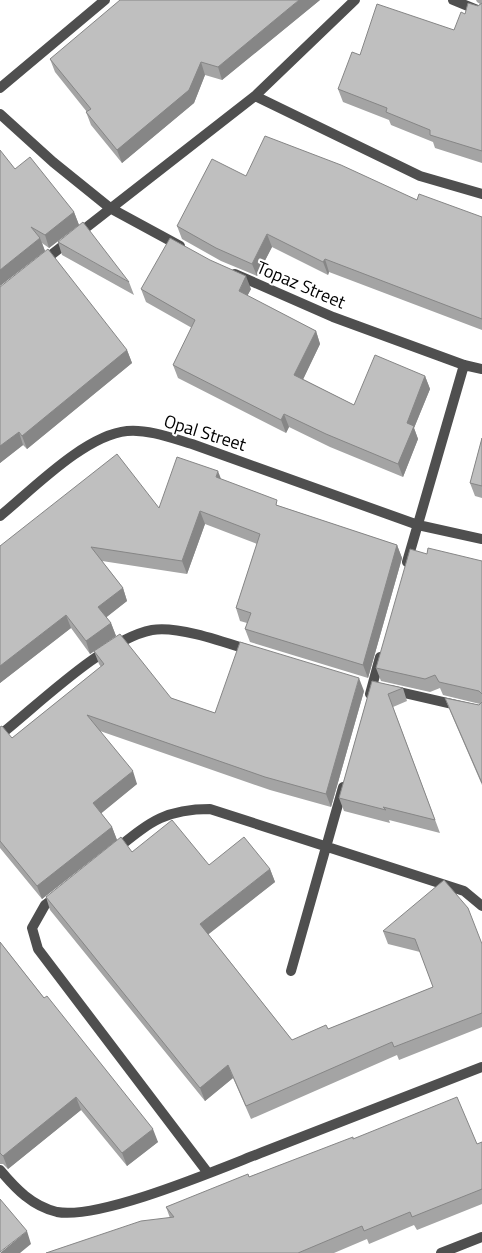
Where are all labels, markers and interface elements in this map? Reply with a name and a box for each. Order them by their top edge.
street label: Topaz Street [252,254,351,316]
street label: Opal Street [161,407,250,458]

